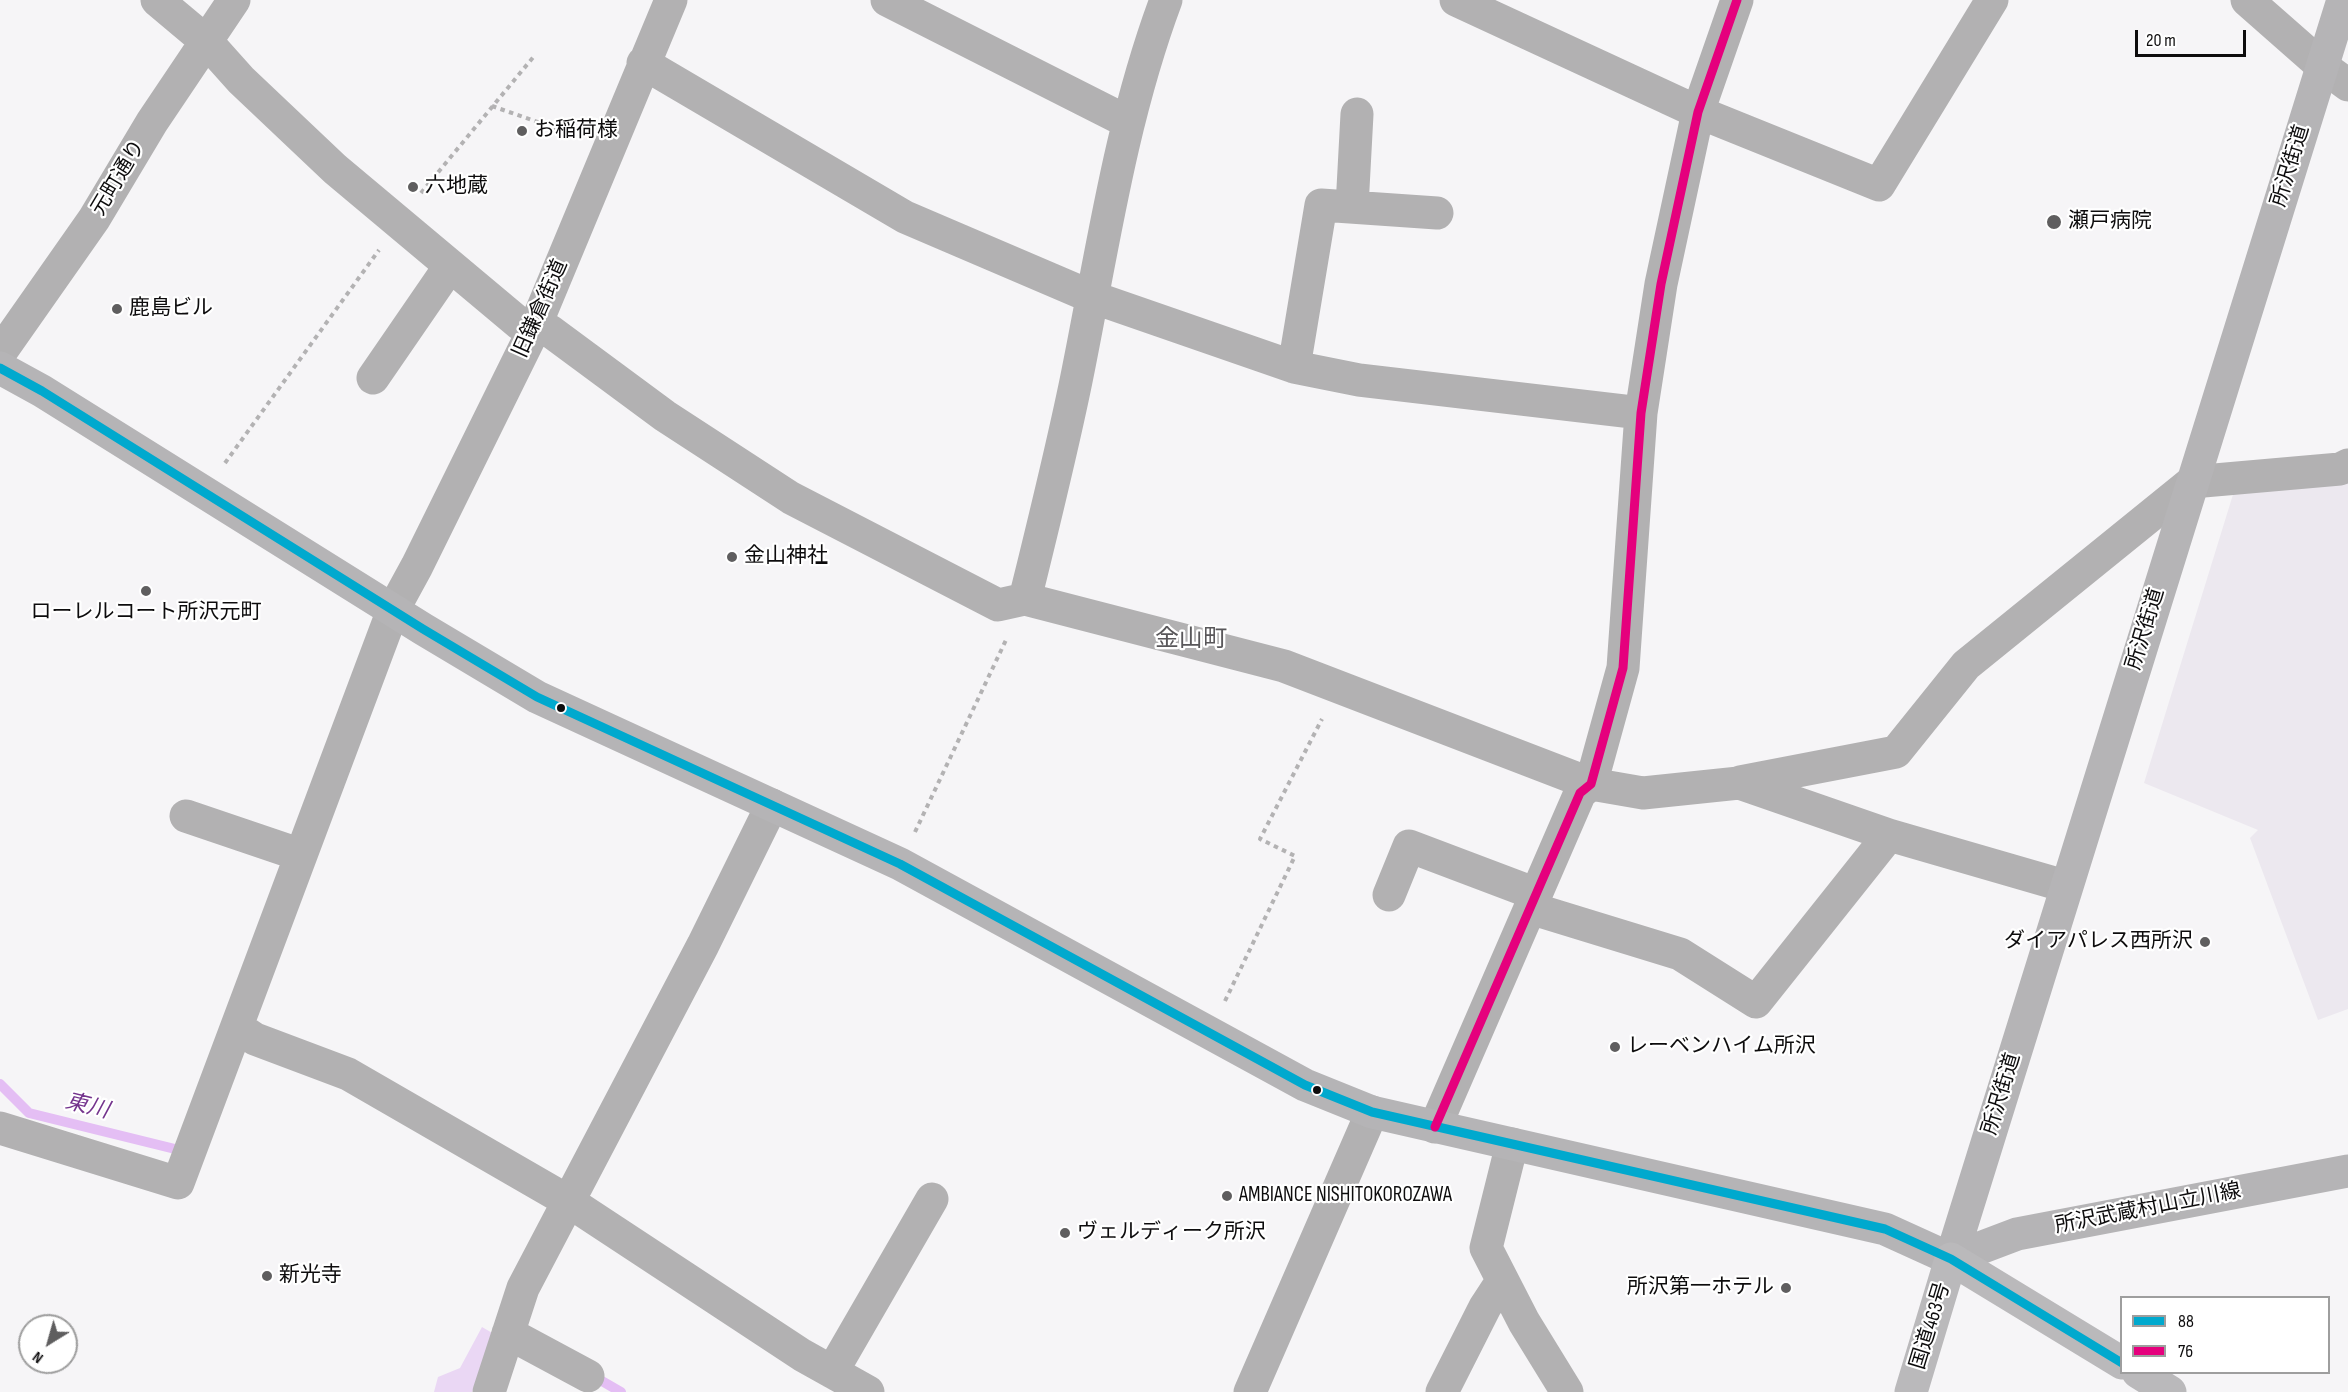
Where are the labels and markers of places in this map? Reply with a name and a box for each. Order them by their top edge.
place label: お稲荷様 [534,118,618,144]
marker: お稲荷様 [515,124,529,138]
place label: 六地蔵 [425,174,488,200]
marker: 六地蔵 [406,180,420,194]
place label: 瀬戸病院 [2068,209,2152,235]
marker: 瀬戸病院 [2045,213,2063,231]
place label: 鹿島ビル [129,296,213,322]
marker: 鹿島ビル [110,302,124,316]
place label: 金山神社 [744,544,828,570]
marker: 金山神社 [725,550,739,564]
marker: ローレルコート所沢元町 [139,584,153,598]
place label: ローレルコート所沢元町 [31,600,261,626]
unlabelled marker [555,702,567,714]
place label: ダイアパレス西所沢 [2004,929,2193,955]
marker: ダイアパレス西所沢 [2198,935,2212,949]
place label: レーベンハイム所沢 [1627,1034,1816,1060]
marker: レーベンハイム所沢 [1608,1040,1622,1054]
unlabelled marker [1311,1084,1323,1096]
place label: AMBIANCE NISHITOKOROZAWA [1239,1183,1452,1209]
marker: AMBIANCE NISHITOKOROZAWA [1220,1189,1234,1203]
place label: ヴェルディーク所沢 [1077,1220,1266,1246]
marker: ヴェルディーク所沢 [1058,1226,1072,1240]
place label: 新光寺 [279,1263,342,1289]
marker: 新光寺 [260,1269,274,1283]
place label: 所沢第一ホテル [1627,1275,1774,1301]
marker: 所沢第一ホテル [1779,1281,1793,1295]

